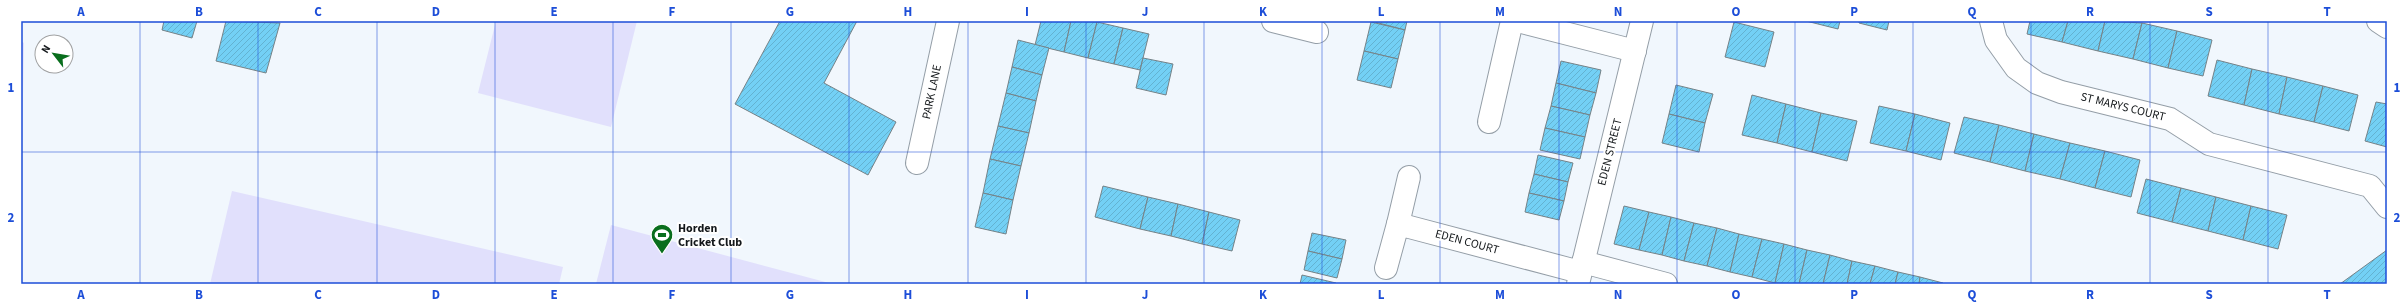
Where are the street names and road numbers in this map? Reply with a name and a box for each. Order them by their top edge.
street label: PARK LANE [918,63,946,121]
street label: ST MARYS COURT [2079,88,2168,126]
street label: EDEN STREET [1593,116,1627,187]
street label: EDEN COURT [1433,225,1501,259]

